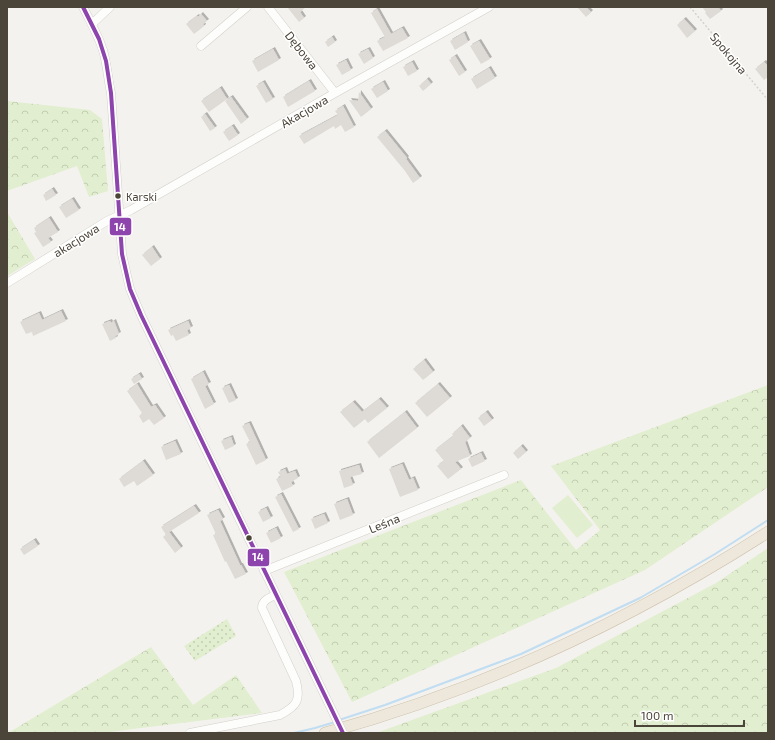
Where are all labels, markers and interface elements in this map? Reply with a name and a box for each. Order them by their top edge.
street label: Dębowa [283,28,321,72]
street label: Spokojna [707,29,750,77]
street label: Akacjowa [278,92,331,131]
place label: Karski [126,190,157,203]
marker: Karski [113,191,123,201]
line badge: 14 [109,217,132,236]
street label: akacjowa [51,220,102,260]
text: 14 [114,220,126,233]
street label: Leśna [366,510,402,536]
unlabelled marker [244,533,254,543]
line badge: 14 [247,548,270,567]
text: 14 [252,550,264,563]
scale bar [635,702,744,728]
text: 100 m [641,708,673,722]

